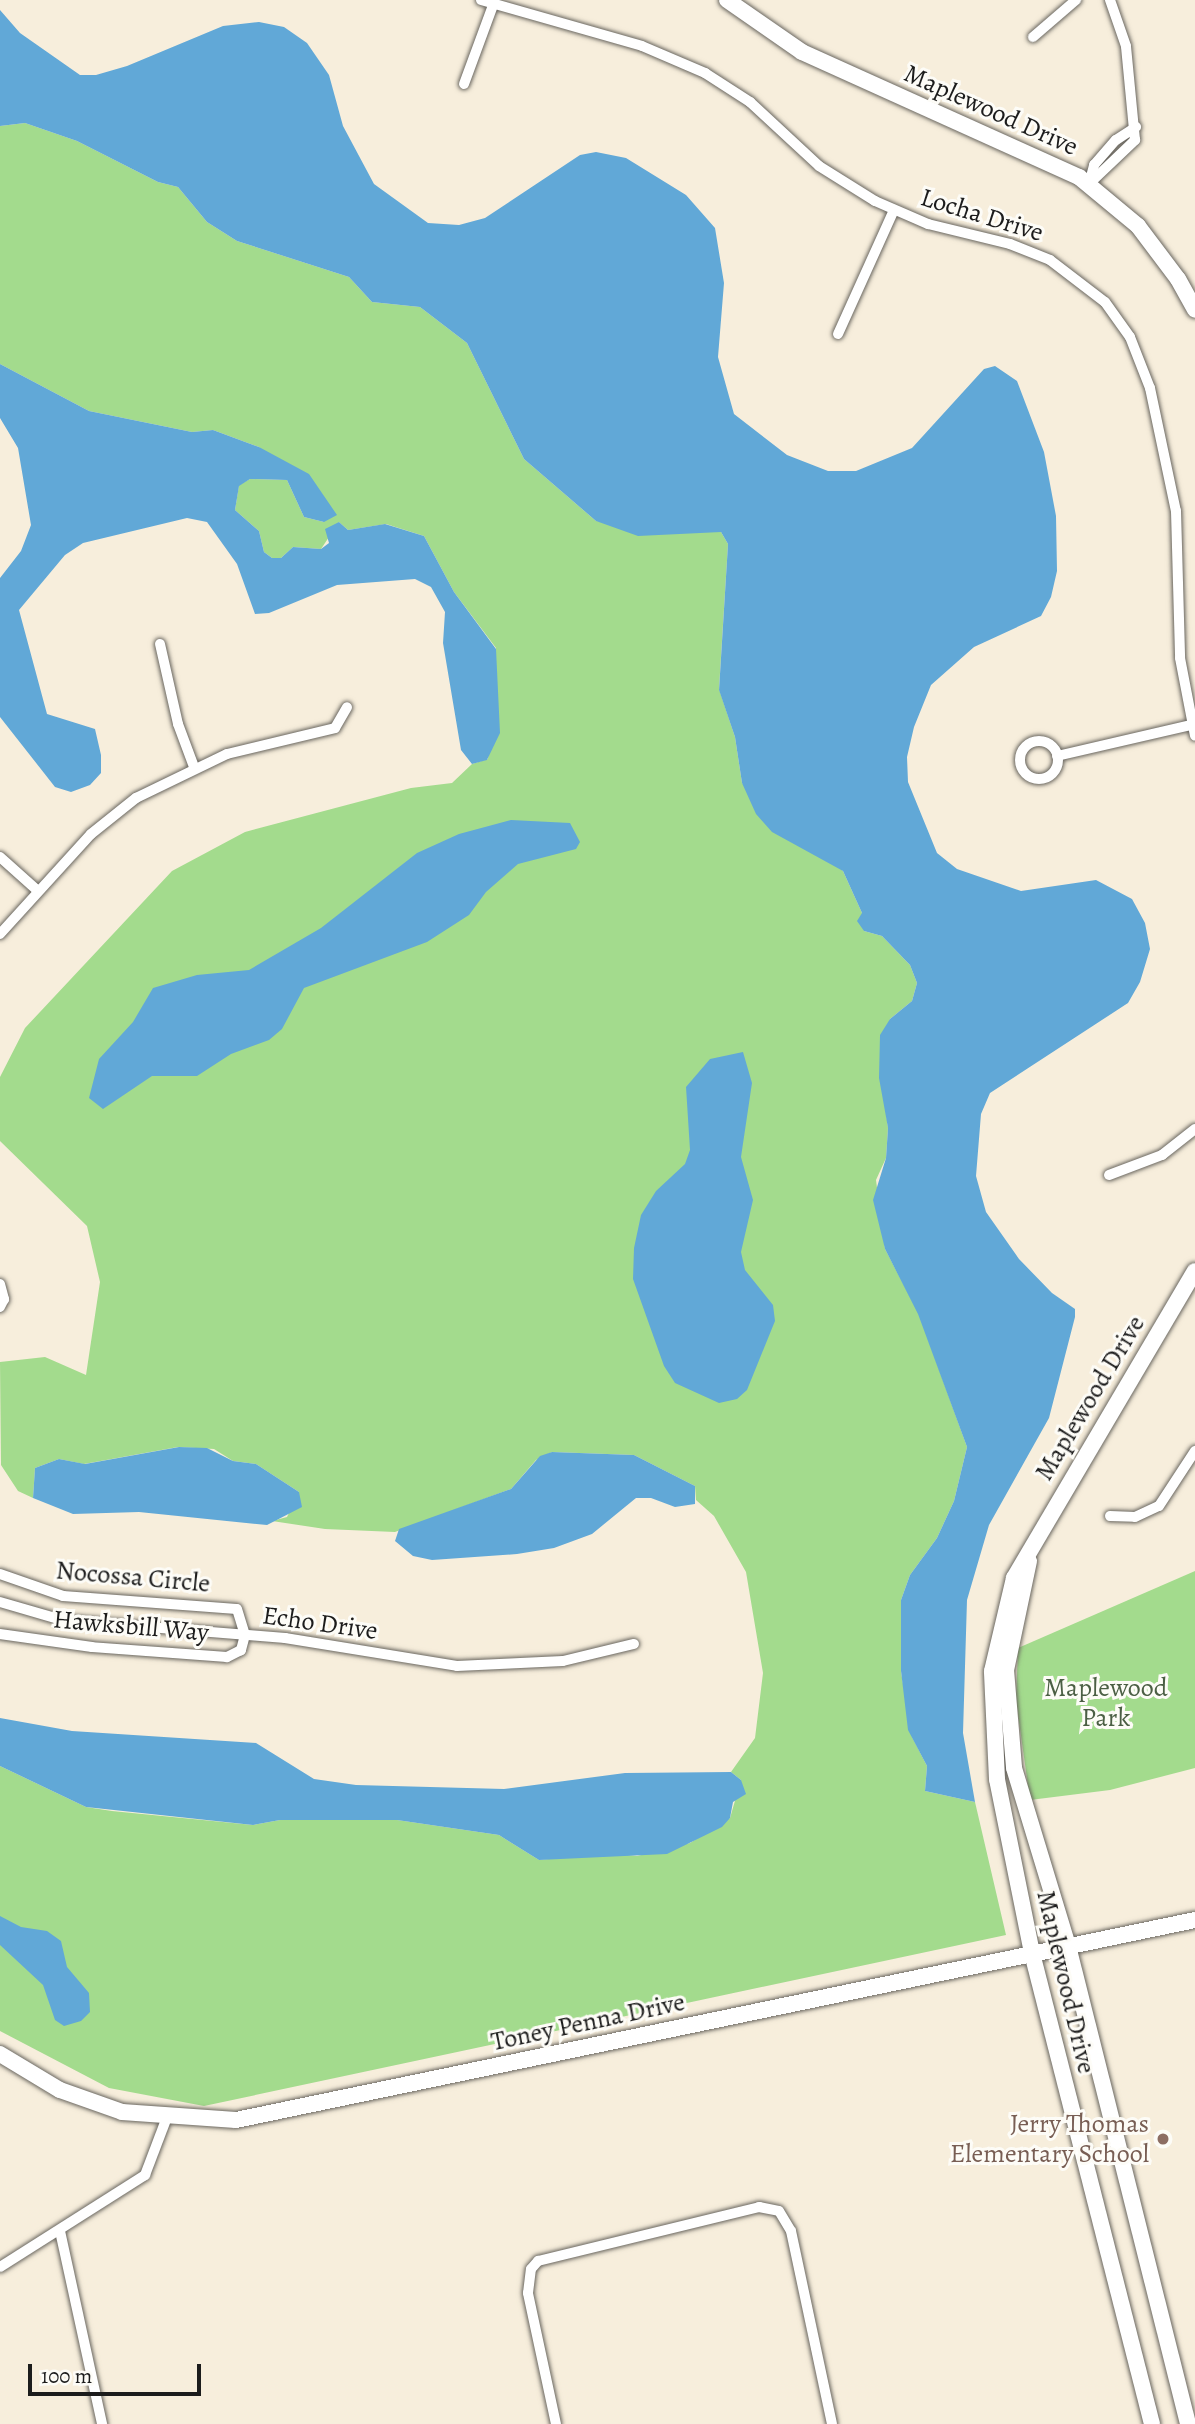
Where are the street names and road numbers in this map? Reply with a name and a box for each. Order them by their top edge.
street label: Maplewood Drive [899,58,1083,162]
street label: Locha Drive [917,182,1047,248]
street label: Maplewood Drive [1029,1310,1151,1486]
street label: Nocossa Circle [55,1555,211,1599]
street label: Echo Drive [260,1599,380,1647]
street label: Hawksbill Way [52,1604,210,1648]
street label: Maplewood Drive [1030,1887,1102,2077]
street label: Toney Penna Drive [488,1986,688,2058]

